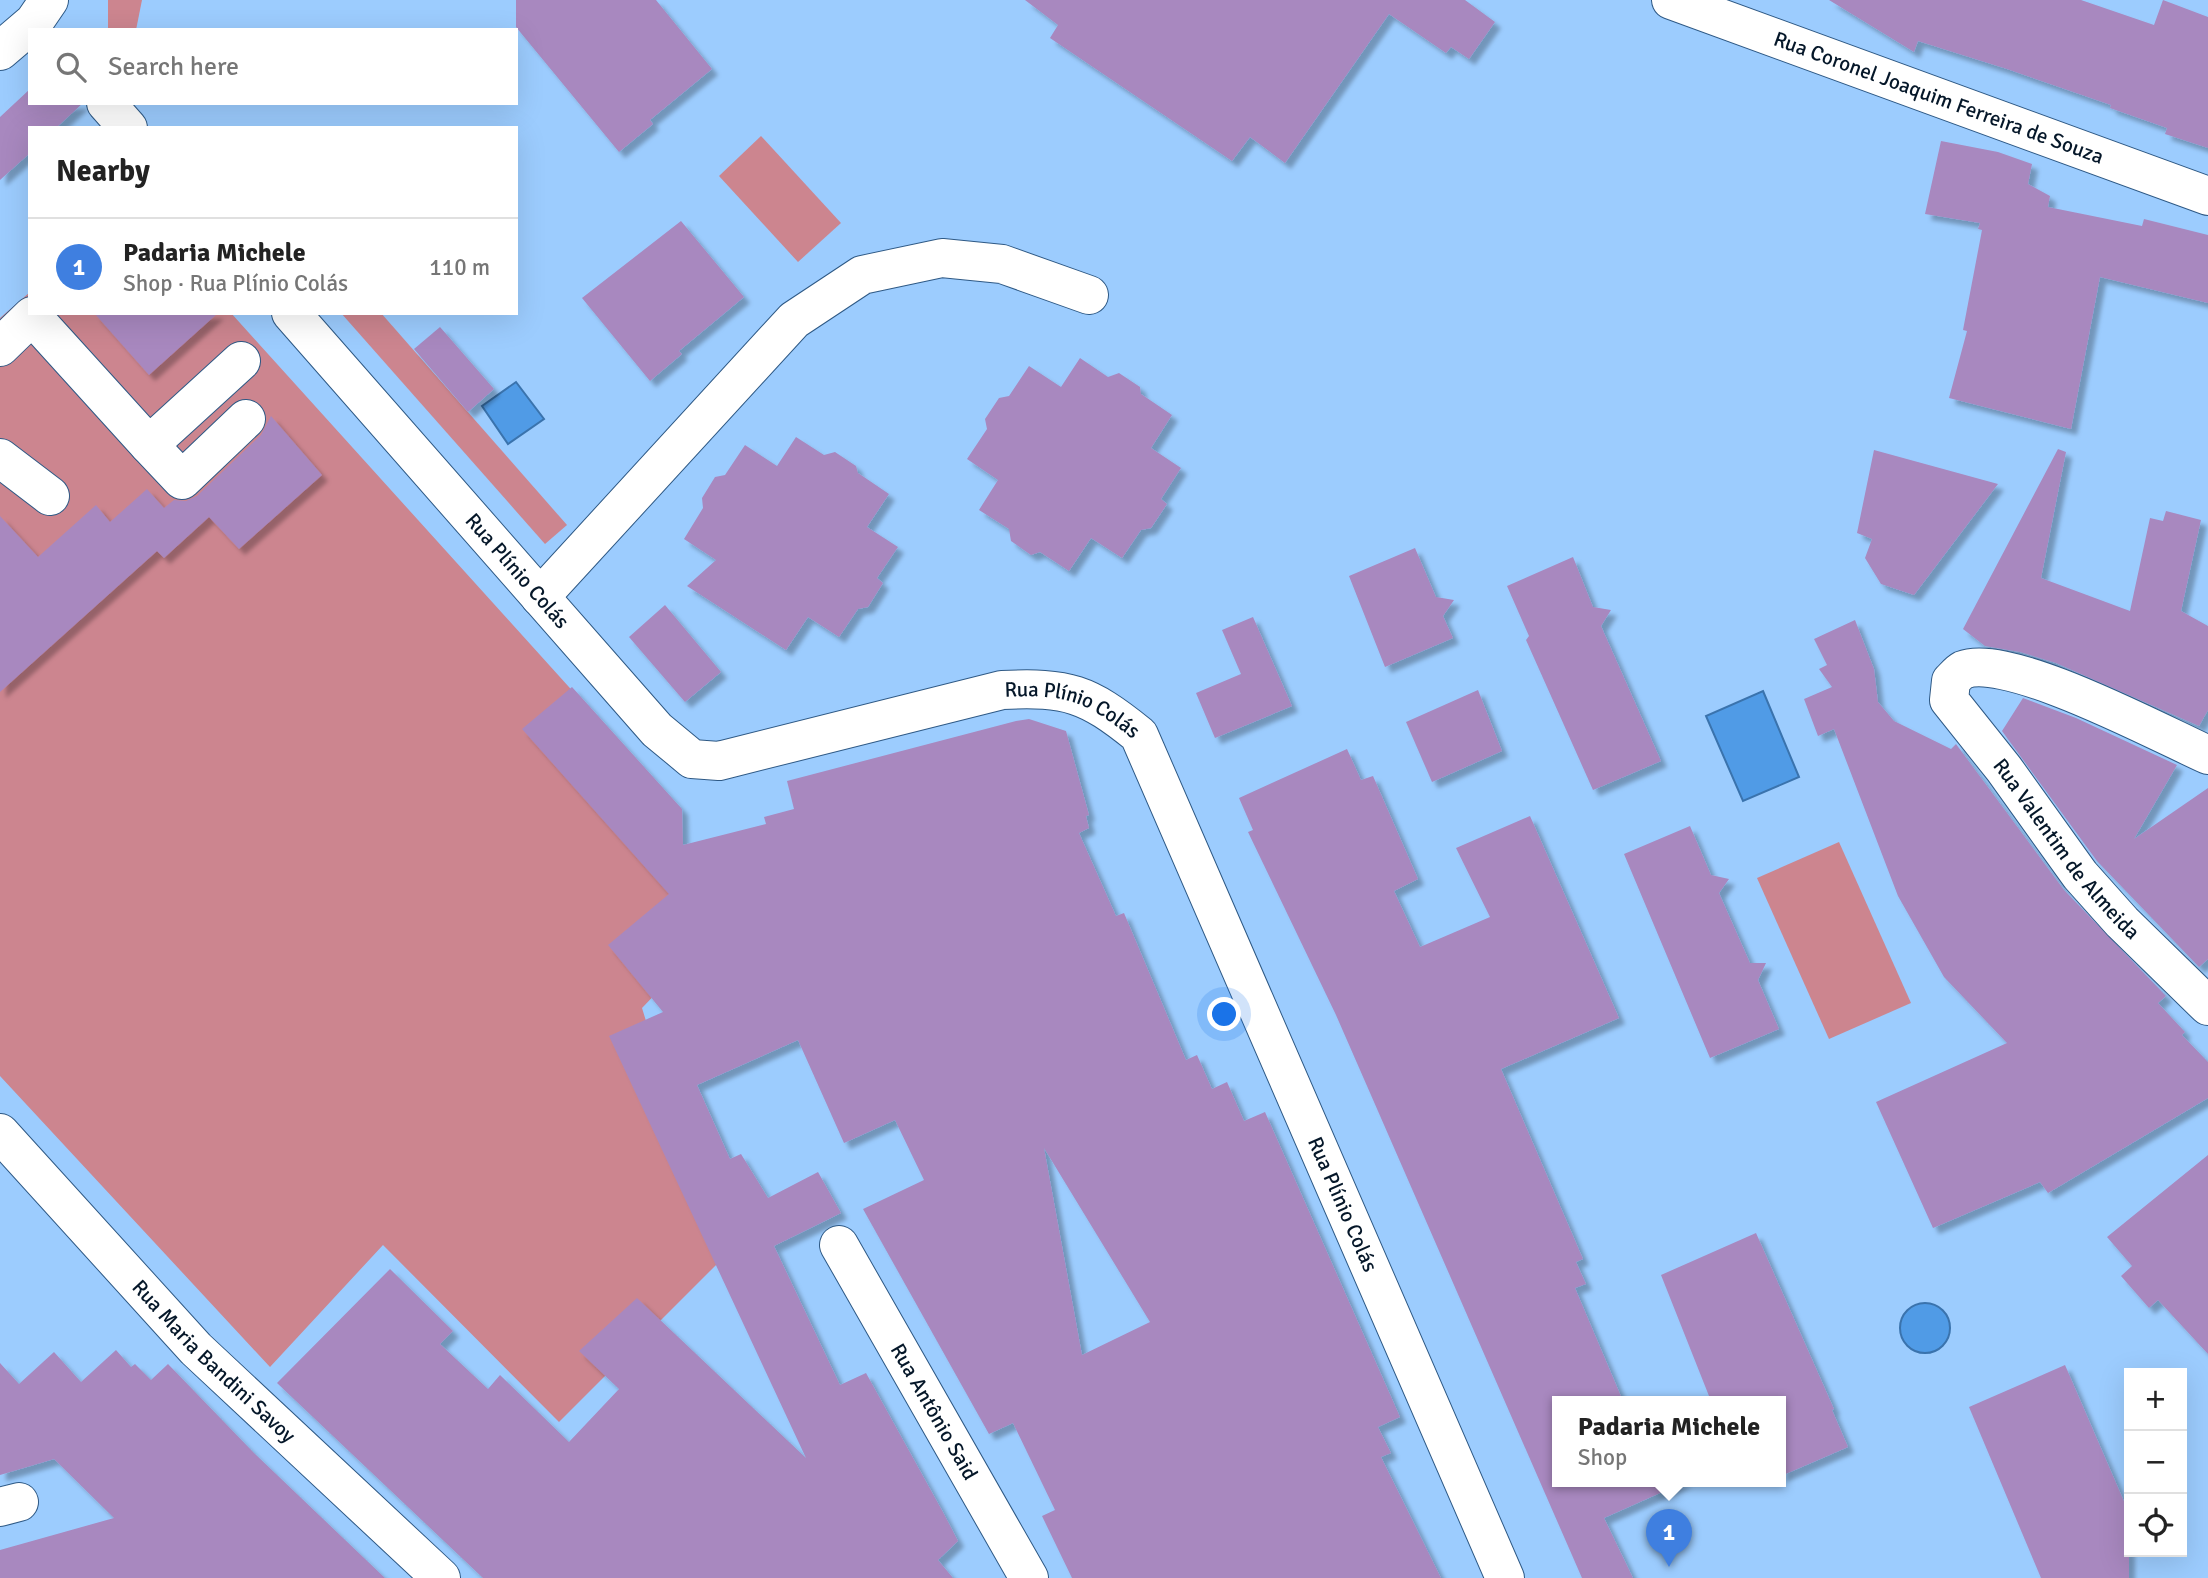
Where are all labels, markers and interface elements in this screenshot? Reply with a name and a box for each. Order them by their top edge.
street label: Rua Coronel Joaquim Ferreira de Souza [1770,26,2107,170]
search box [28,28,518,105]
icon: search [52,48,90,86]
text: Search here [108,51,239,83]
text: Nearby [56,153,150,190]
text: Padaria Michele [123,237,306,269]
text: 1 [73,253,85,282]
text: 110 m [429,253,490,282]
text: Shop · Rua Plínio Colás [123,269,348,298]
street label: Rua Plínio Colás [460,508,575,634]
street label: Rua Plínio Colás [1004,676,1145,744]
street label: Rua Valentim de Almeida [1988,753,2145,945]
your location [1207,997,1241,1031]
street label: Rua Plínio Colás [1302,1133,1384,1276]
street label: Rua Maria Bandini Savoy [127,1274,301,1449]
street label: Rua Antônio Said [885,1339,983,1485]
map controls [2124,1368,2187,1557]
button: + [2124,1368,2187,1431]
popup [1552,1396,1786,1487]
text: Padaria Michele [1578,1411,1760,1443]
button: − [2124,1431,2187,1494]
text: Shop [1578,1443,1627,1472]
button: locate [2124,1494,2187,1557]
pin: 1 [1646,1509,1692,1567]

